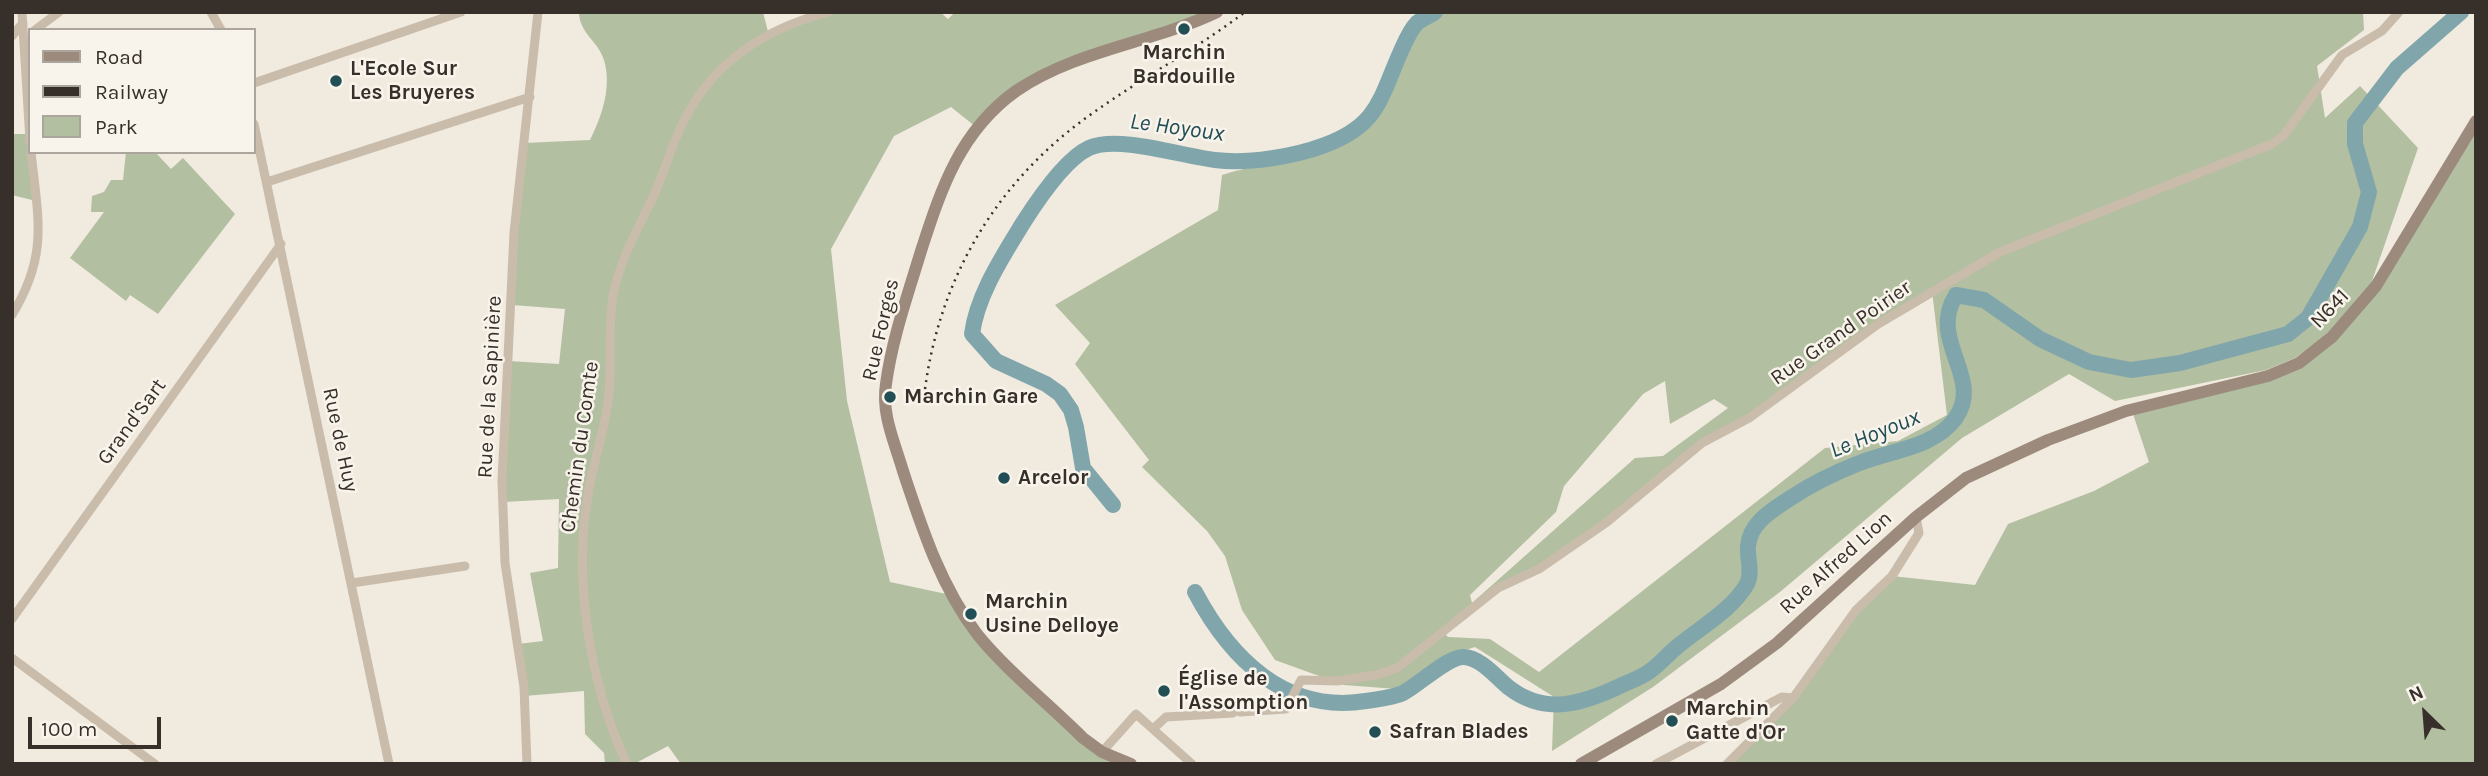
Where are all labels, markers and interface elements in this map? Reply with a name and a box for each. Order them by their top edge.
marker: Marchin Bardouille [1176,21,1192,37]
legend [28,28,256,154]
place label: Marchin Bardouille [1133,40,1235,90]
text: Road [95,45,143,69]
place label: L'Ecole Sur Les Bruyeres [350,56,475,106]
marker: L'Ecole Sur Les Bruyeres [328,73,344,89]
text: Railway [95,80,168,104]
water label: Le Hoyoux [1128,108,1226,148]
text: Park [95,115,138,139]
street label: Rue Grand Poirier [1766,275,1916,391]
street label: Rue Forges [857,276,905,384]
street label: N641 [2305,284,2355,334]
street label: Rue de la Sapinière [473,295,507,479]
street label: Chemin du Comte [556,360,604,534]
street label: Grand'Sart [92,374,172,470]
place label: Marchin Gare [904,384,1038,410]
street label: Rue de Huy [317,385,363,495]
marker: Marchin Gare [882,389,898,405]
water label: Le Hoyoux [1826,403,1924,465]
place label: Arcelor [1018,465,1088,491]
marker: Arcelor [996,470,1012,486]
street label: Rue Alfred Lion [1775,506,1897,620]
place label: Marchin Usine Delloye [985,589,1119,639]
marker: Marchin Usine Delloye [963,606,979,622]
place label: Église de l'Assomption [1178,666,1308,716]
north arrow [2390,678,2460,748]
text: N [2405,681,2427,707]
marker: Église de l'Assomption [1156,683,1172,699]
place label: Marchin Gatte d'Or [1686,696,1785,746]
scale bar [32,702,164,746]
marker: Marchin Gatte d'Or [1664,713,1680,729]
text: 100 m [41,717,98,741]
place label: Safran Blades [1389,719,1529,745]
marker: Safran Blades [1367,724,1383,740]

